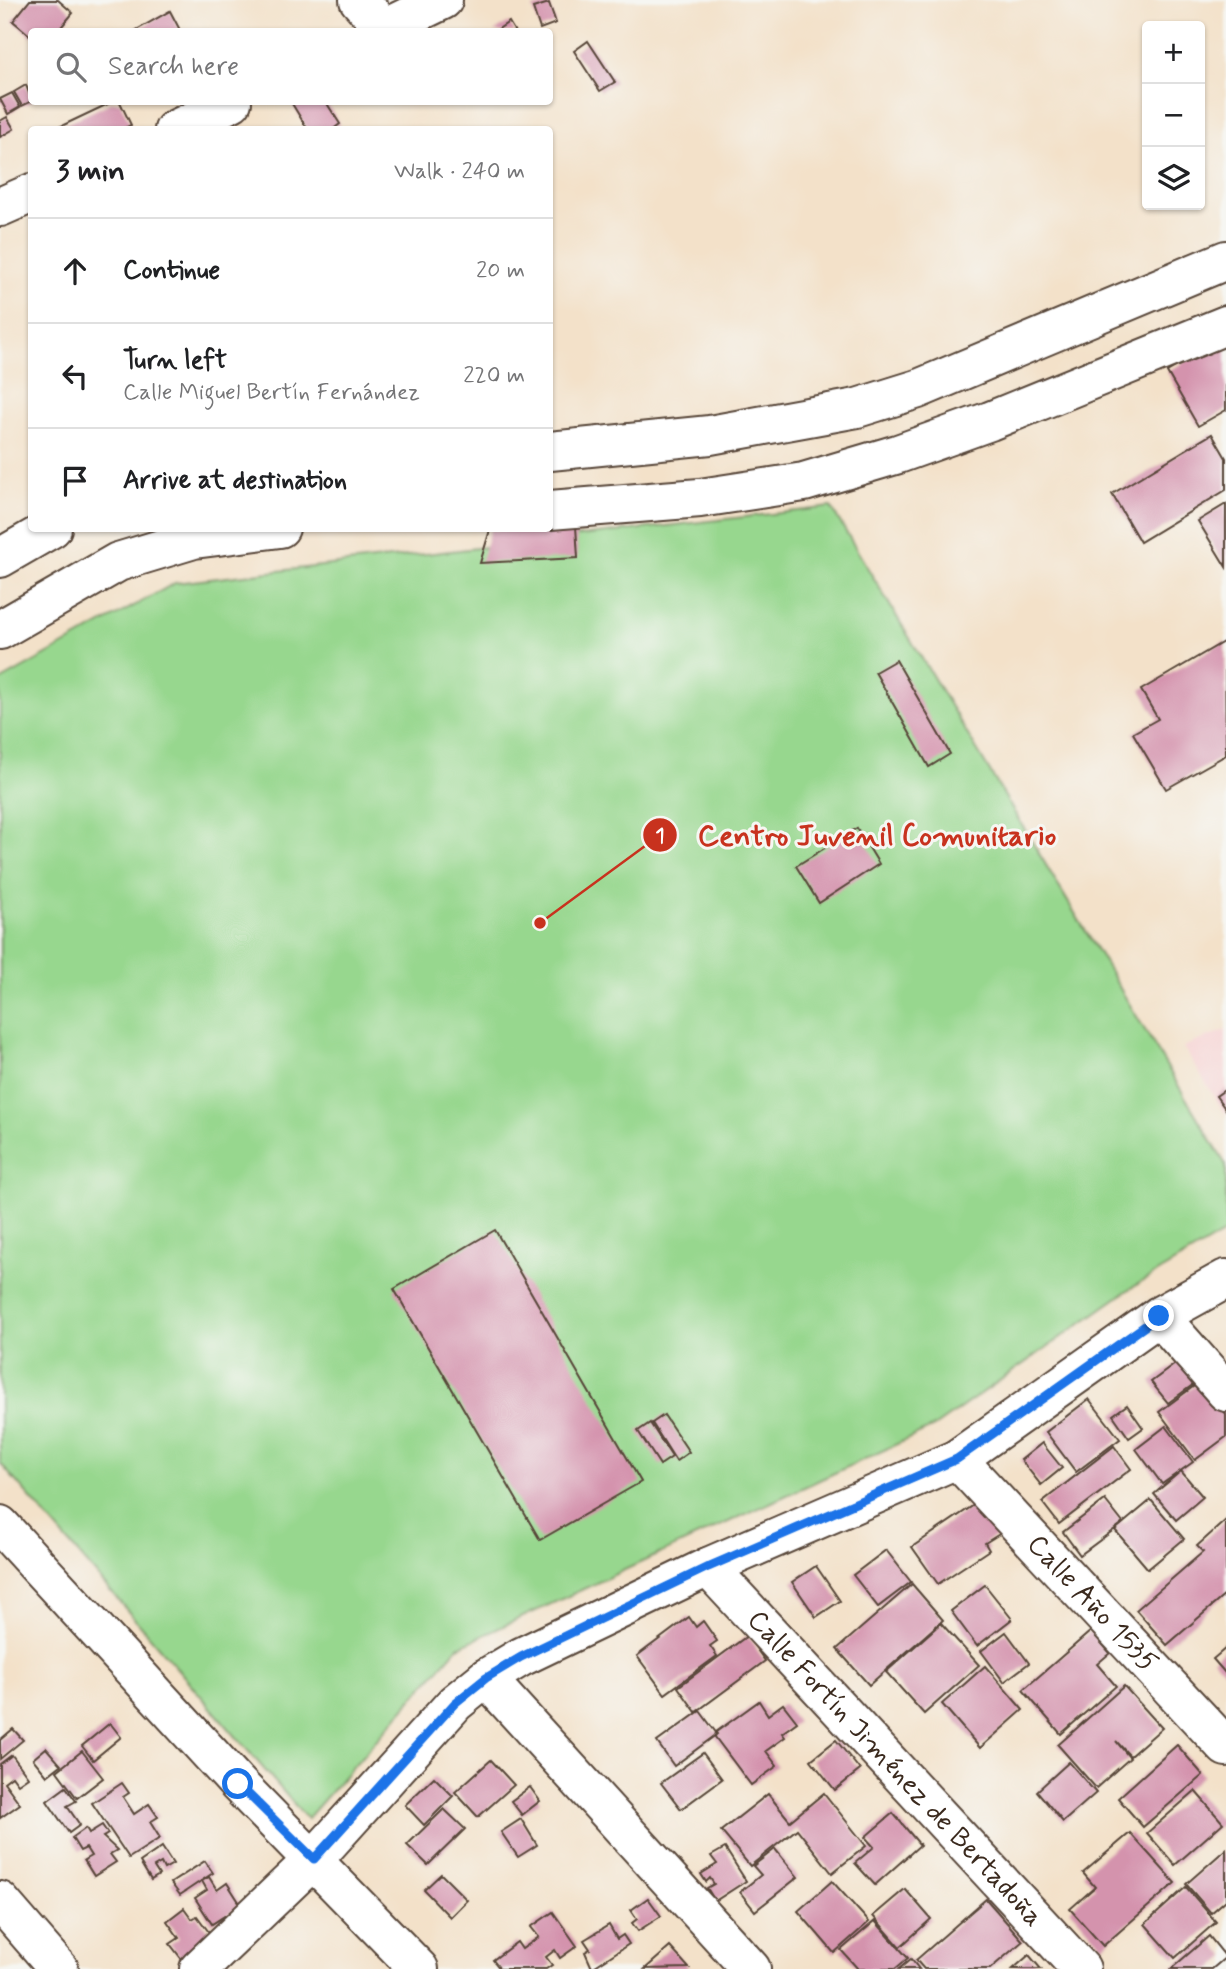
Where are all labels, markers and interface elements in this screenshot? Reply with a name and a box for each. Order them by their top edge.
map controls [1142,21,1205,210]
button: + [1142,21,1205,84]
search box [28,28,553,105]
icon: search [52,48,90,86]
text: Search here [108,50,239,84]
button: − [1142,84,1205,147]
button: layers [1142,147,1205,210]
text: 3 min [56,152,125,191]
text: Walk · 240 m [394,157,525,187]
icon: ahead [56,252,94,290]
text: Continue [123,254,220,288]
text: 20 m [476,256,525,286]
text: Turn left [123,344,227,378]
icon: left [56,357,94,395]
text: 220 m [463,361,525,391]
text: Calle Miguel Bertín Fernández [123,378,420,408]
icon: arrive [56,462,94,500]
text: Arrive at destination [123,464,347,498]
callout: Centro Juvenil Comunitario [642,809,1077,860]
text: Centro Juvenil Comunitario [698,817,1056,856]
text: 1 [655,822,665,850]
route end [1143,1300,1174,1331]
street label: Calle Año 1535 [1019,1527,1166,1681]
street label: Calle Fortín Jiménez de Bertadoña [739,1602,1051,1935]
route start [222,1768,253,1799]

